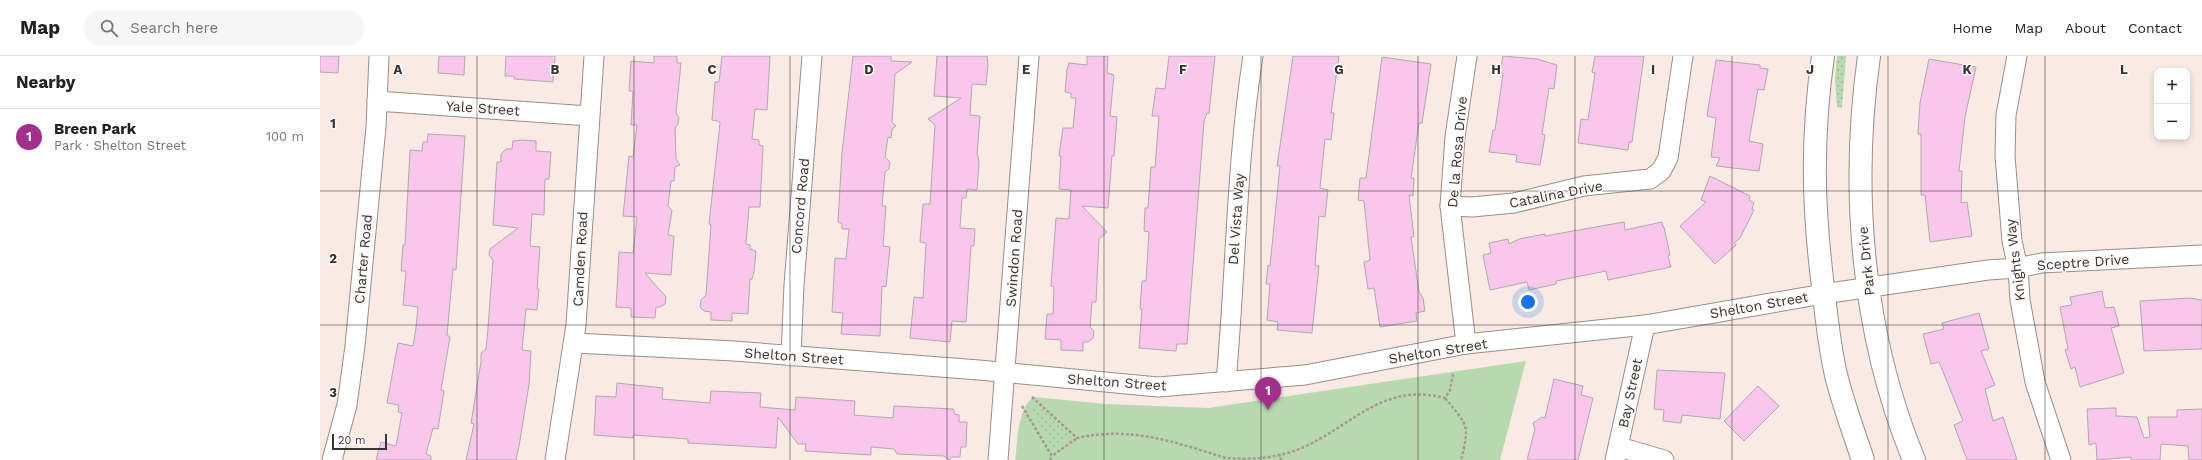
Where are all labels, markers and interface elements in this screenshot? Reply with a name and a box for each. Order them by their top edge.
search box [84,10,364,46]
text: Map [20,16,60,39]
icon: search [98,17,120,39]
text: Search here [130,19,218,37]
text: Home [1952,20,1992,36]
text: Map [2014,20,2043,36]
text: About [2065,20,2106,36]
text: Contact [2128,20,2182,36]
text: A [394,62,403,77]
text: B [551,62,560,77]
text: C [708,62,717,77]
text: D [864,62,874,77]
text: E [1022,62,1030,77]
text: F [1179,62,1187,77]
text: G [1334,62,1344,77]
text: H [1491,62,1501,77]
text: I [1651,62,1655,77]
text: J [1806,62,1814,77]
text: K [1962,62,1972,77]
text: L [2120,62,2128,77]
map controls [2154,68,2190,140]
button: + [2154,68,2190,104]
text: Nearby [16,72,75,92]
street label: De la Rosa Drive [1444,96,1470,208]
street label: Yale Street [446,97,521,119]
button: − [2154,104,2190,140]
text: 1 [330,116,336,131]
text: Breen Park [54,120,136,138]
text: 1 [26,129,32,144]
text: 100 m [266,129,304,144]
text: Park · Shelton Street [54,138,186,153]
street label: Concord Road [788,157,812,255]
street label: Del Vista Way [1225,172,1247,265]
street label: Catalina Drive [1508,177,1604,211]
street label: Swindon Road [1003,209,1025,307]
street label: Camden Road [570,211,590,307]
street label: Charter Road [351,214,375,304]
street label: Knights Way [2002,217,2028,302]
street label: Park Drive [1854,226,1878,296]
text: 2 [329,251,337,266]
street label: Sceptre Drive [2036,251,2130,273]
street label: Shelton Street [1709,288,1810,322]
your location [1518,292,1538,312]
street label: Shelton Street [1388,335,1489,367]
street label: Shelton Street [744,345,844,367]
street label: Bay Street [1615,357,1645,429]
street label: Shelton Street [1067,371,1167,393]
pin: 1 [1255,377,1281,410]
text: 3 [329,385,337,400]
scale bar [332,432,387,451]
text: 20 m [338,434,366,447]

